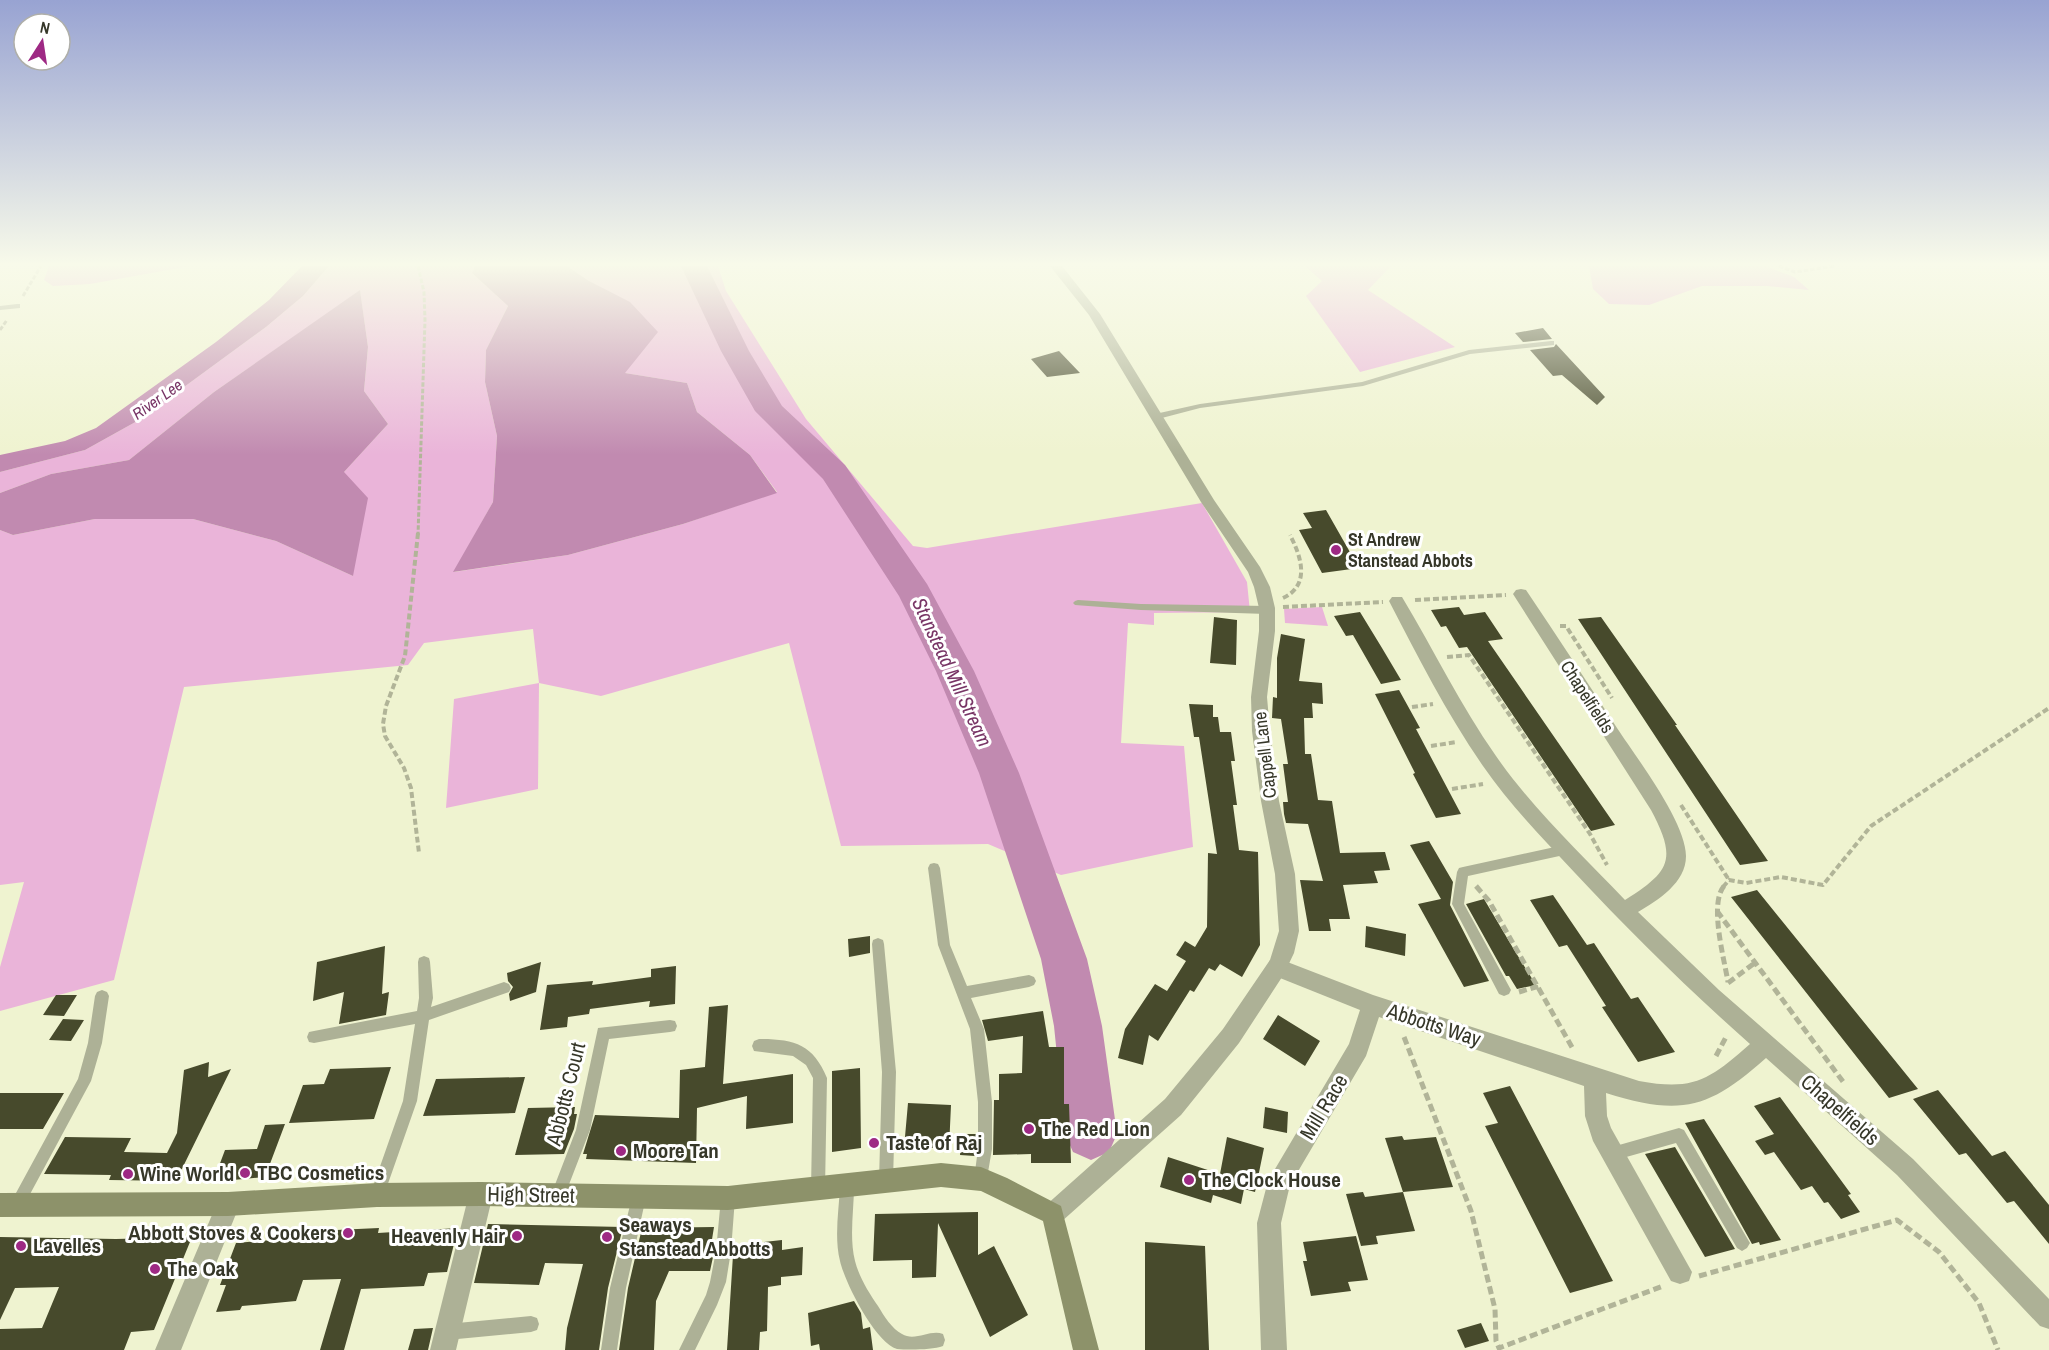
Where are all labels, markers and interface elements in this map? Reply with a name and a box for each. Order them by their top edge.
north arrow [12,12,72,72]
text: N [38,16,52,39]
water label: River Lee [127,374,187,424]
place label: St Andrew Stanstead Abbots [1348,527,1473,573]
marker: St Andrew Stanstead Abbots [1329,543,1343,557]
water label: Stanstead Mill Stream [906,593,999,751]
street label: Chapelfields [1555,656,1620,738]
street label: Cappell Lane [1247,710,1282,800]
street label: Abbotts Way [1383,995,1485,1053]
street label: Abbotts Court [538,1039,592,1149]
street label: Chapelfields [1795,1067,1886,1152]
street label: Mill Race [1293,1069,1354,1145]
place label: The Red Lion [1041,1114,1150,1143]
marker: The Red Lion [1022,1122,1036,1136]
place label: Taste of Raj [886,1128,982,1157]
place label: Moore Tan [633,1136,719,1165]
marker: Taste of Raj [867,1136,881,1150]
marker: Moore Tan [614,1144,628,1158]
place label: TBC Cosmetics [257,1158,384,1187]
place label: Wine World [140,1159,234,1188]
place label: The Clock House [1201,1165,1341,1194]
marker: TBC Cosmetics [238,1166,252,1180]
marker: Wine World [121,1167,135,1181]
marker: The Clock House [1182,1173,1196,1187]
street label: High Street [487,1179,575,1210]
place label: Seaways Stanstead Abbotts [619,1210,771,1263]
place label: Abbott Stoves & Cookers [128,1218,336,1247]
place label: Heavenly Hair [391,1221,505,1250]
marker: Abbott Stoves & Cookers [341,1226,355,1240]
marker: Heavenly Hair [510,1229,524,1243]
marker: Seaways Stanstead Abbotts [600,1230,614,1244]
place label: Lavelles [33,1231,101,1260]
marker: Lavelles [14,1239,28,1253]
place label: The Oak [167,1254,235,1283]
marker: The Oak [148,1262,162,1276]

